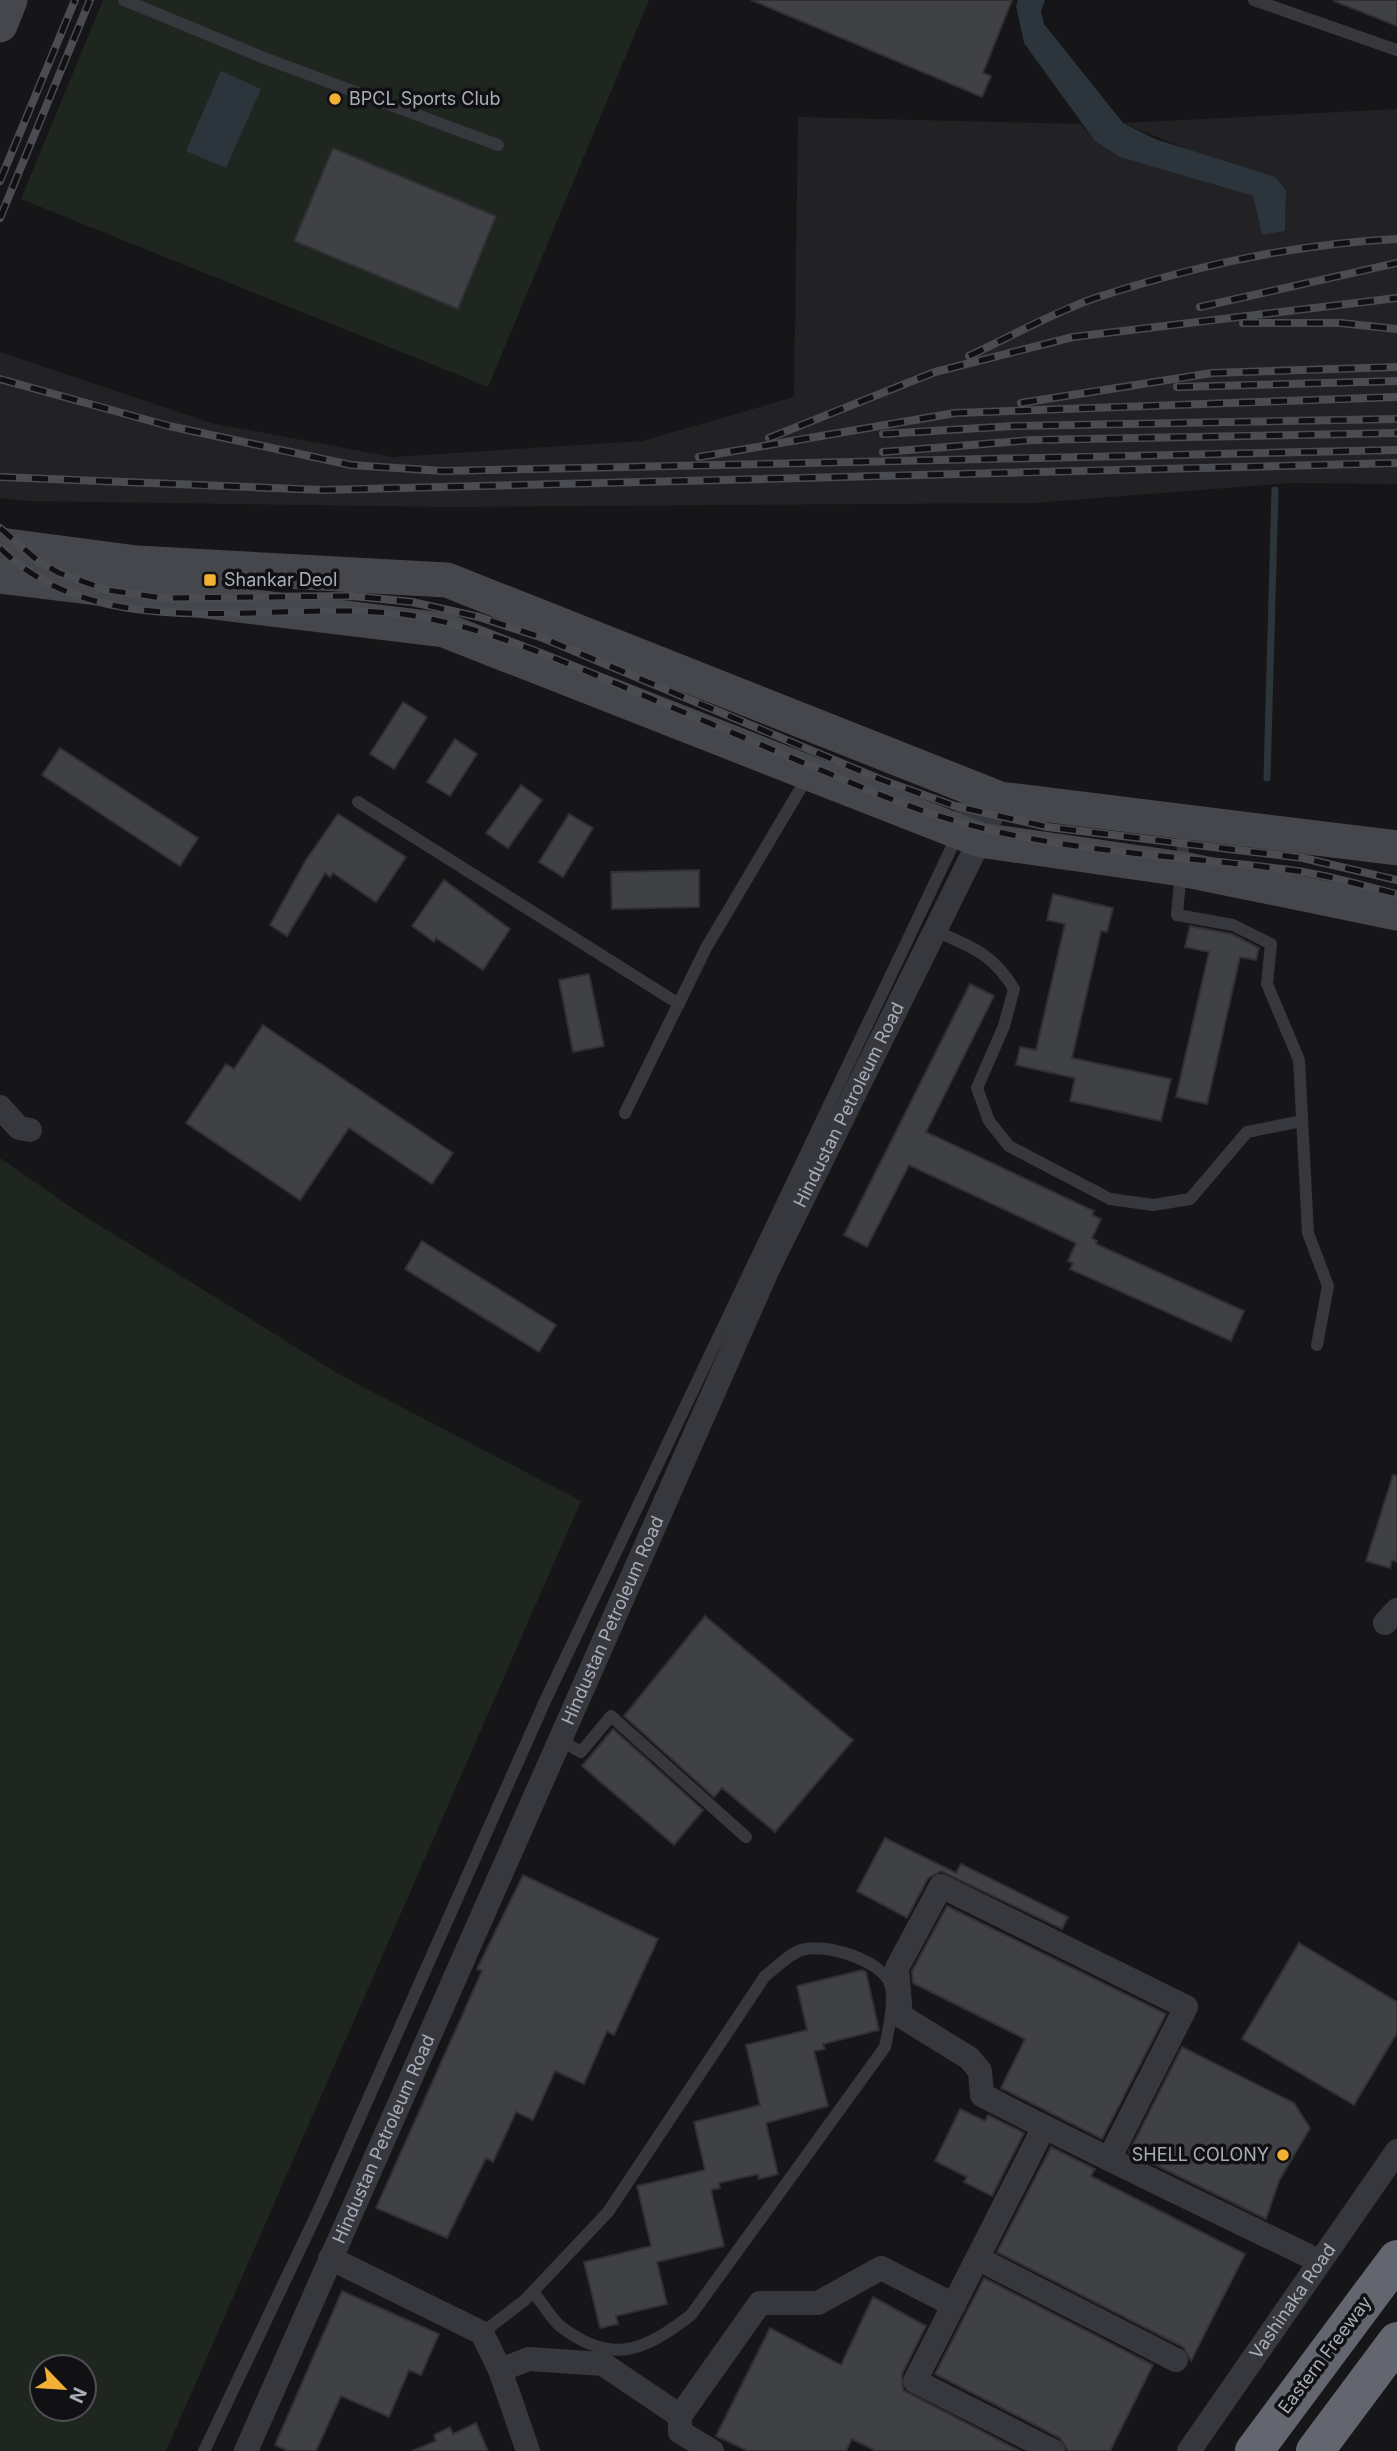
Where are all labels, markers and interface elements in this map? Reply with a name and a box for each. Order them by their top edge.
place label: BPCL Sports Club [349,88,501,109]
marker: BPCL Sports Club [327,91,343,107]
place label: Shankar Deol [224,569,337,590]
marker: Shankar Deol [202,572,218,588]
street label: Hindustan Petroleum Road [789,999,908,1211]
street label: Hindustan Petroleum Road [557,1512,668,1728]
street label: Hindustan Petroleum Road [328,2031,439,2247]
place label: SHELL COLONY [1132,2144,1269,2165]
marker: SHELL COLONY [1275,2147,1291,2163]
street label: Vashinaka Road [1245,2240,1339,2363]
street label: Eastern Freeway [1274,2292,1376,2417]
north arrow [28,2353,98,2423]
text: N [64,2384,91,2406]

